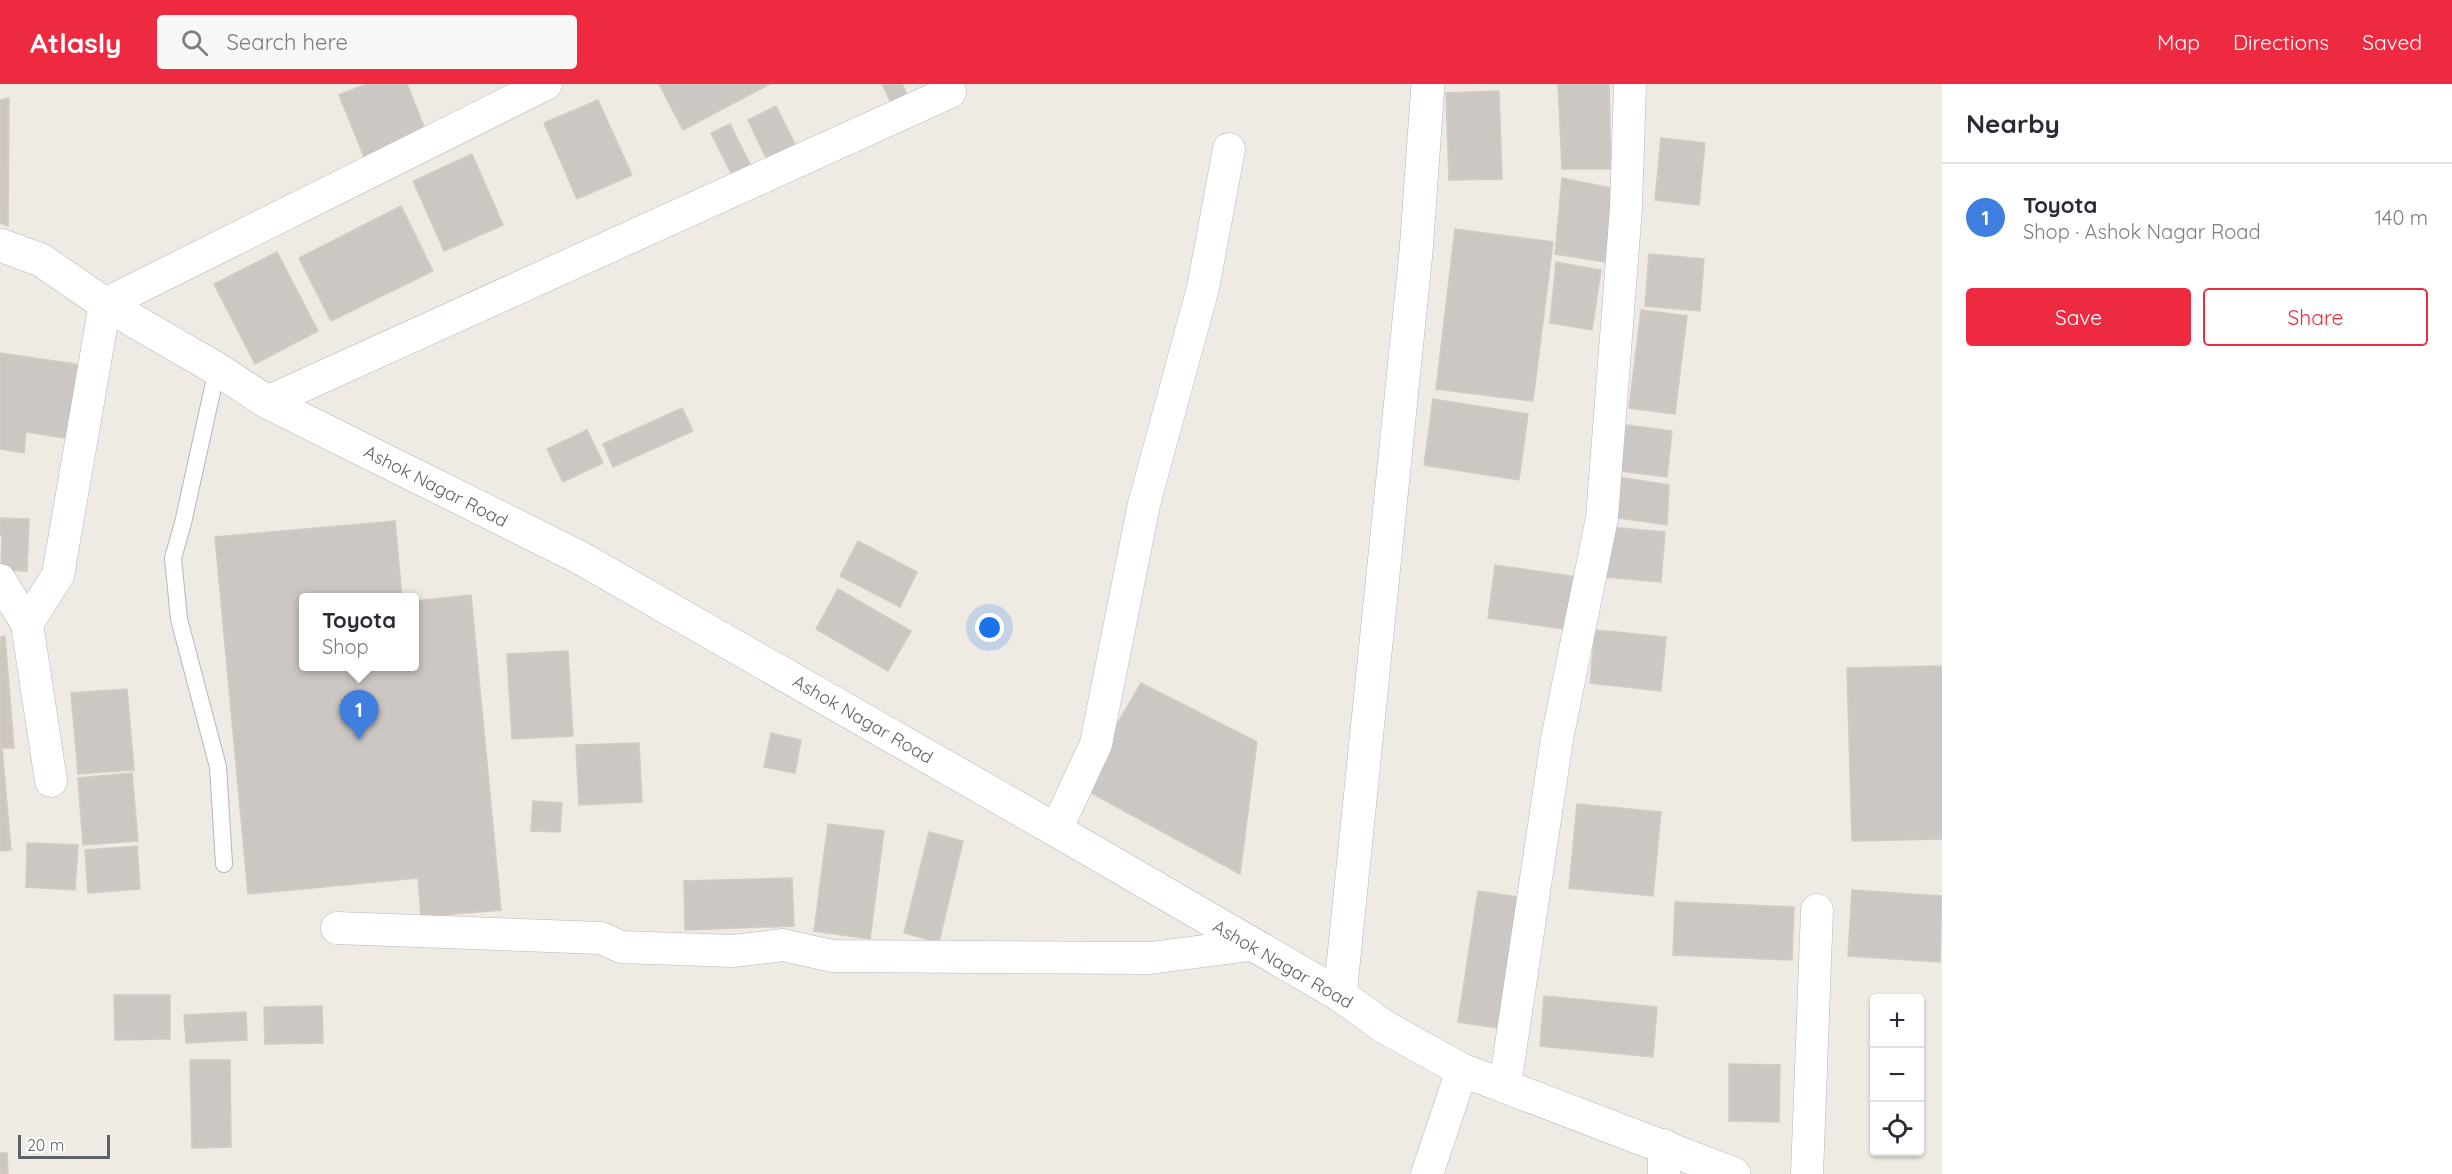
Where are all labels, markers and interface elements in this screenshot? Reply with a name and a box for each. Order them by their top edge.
search box [157,15,577,69]
text: Atlasly [30,25,121,60]
icon: search [178,26,211,59]
text: Search here [226,28,348,56]
text: Map [2157,29,2200,55]
text: Directions [2233,29,2329,55]
text: Saved [2362,29,2422,55]
text: Nearby [1966,107,2060,140]
text: Toyota [2023,191,2097,219]
text: 1 [1982,205,1989,230]
text: 140 m [2375,205,2428,230]
text: Shop · Ashok Nagar Road [2023,219,2261,244]
button: Save [1966,288,2191,346]
button: Share [2203,288,2428,346]
street label: Ashok Nagar Road [360,440,512,532]
popup [299,593,419,671]
text: Toyota [322,606,396,634]
your location [975,613,1004,642]
text: Shop [322,634,369,659]
street label: Ashok Nagar Road [789,669,937,769]
pin: 1 [340,690,378,740]
street label: Ashok Nagar Road [1209,914,1357,1014]
map controls [1870,994,1924,1156]
button: + [1870,994,1924,1048]
button: − [1870,1048,1924,1102]
button: locate [1870,1102,1924,1156]
scale bar [18,1132,110,1160]
text: 20 m [27,1135,64,1155]

